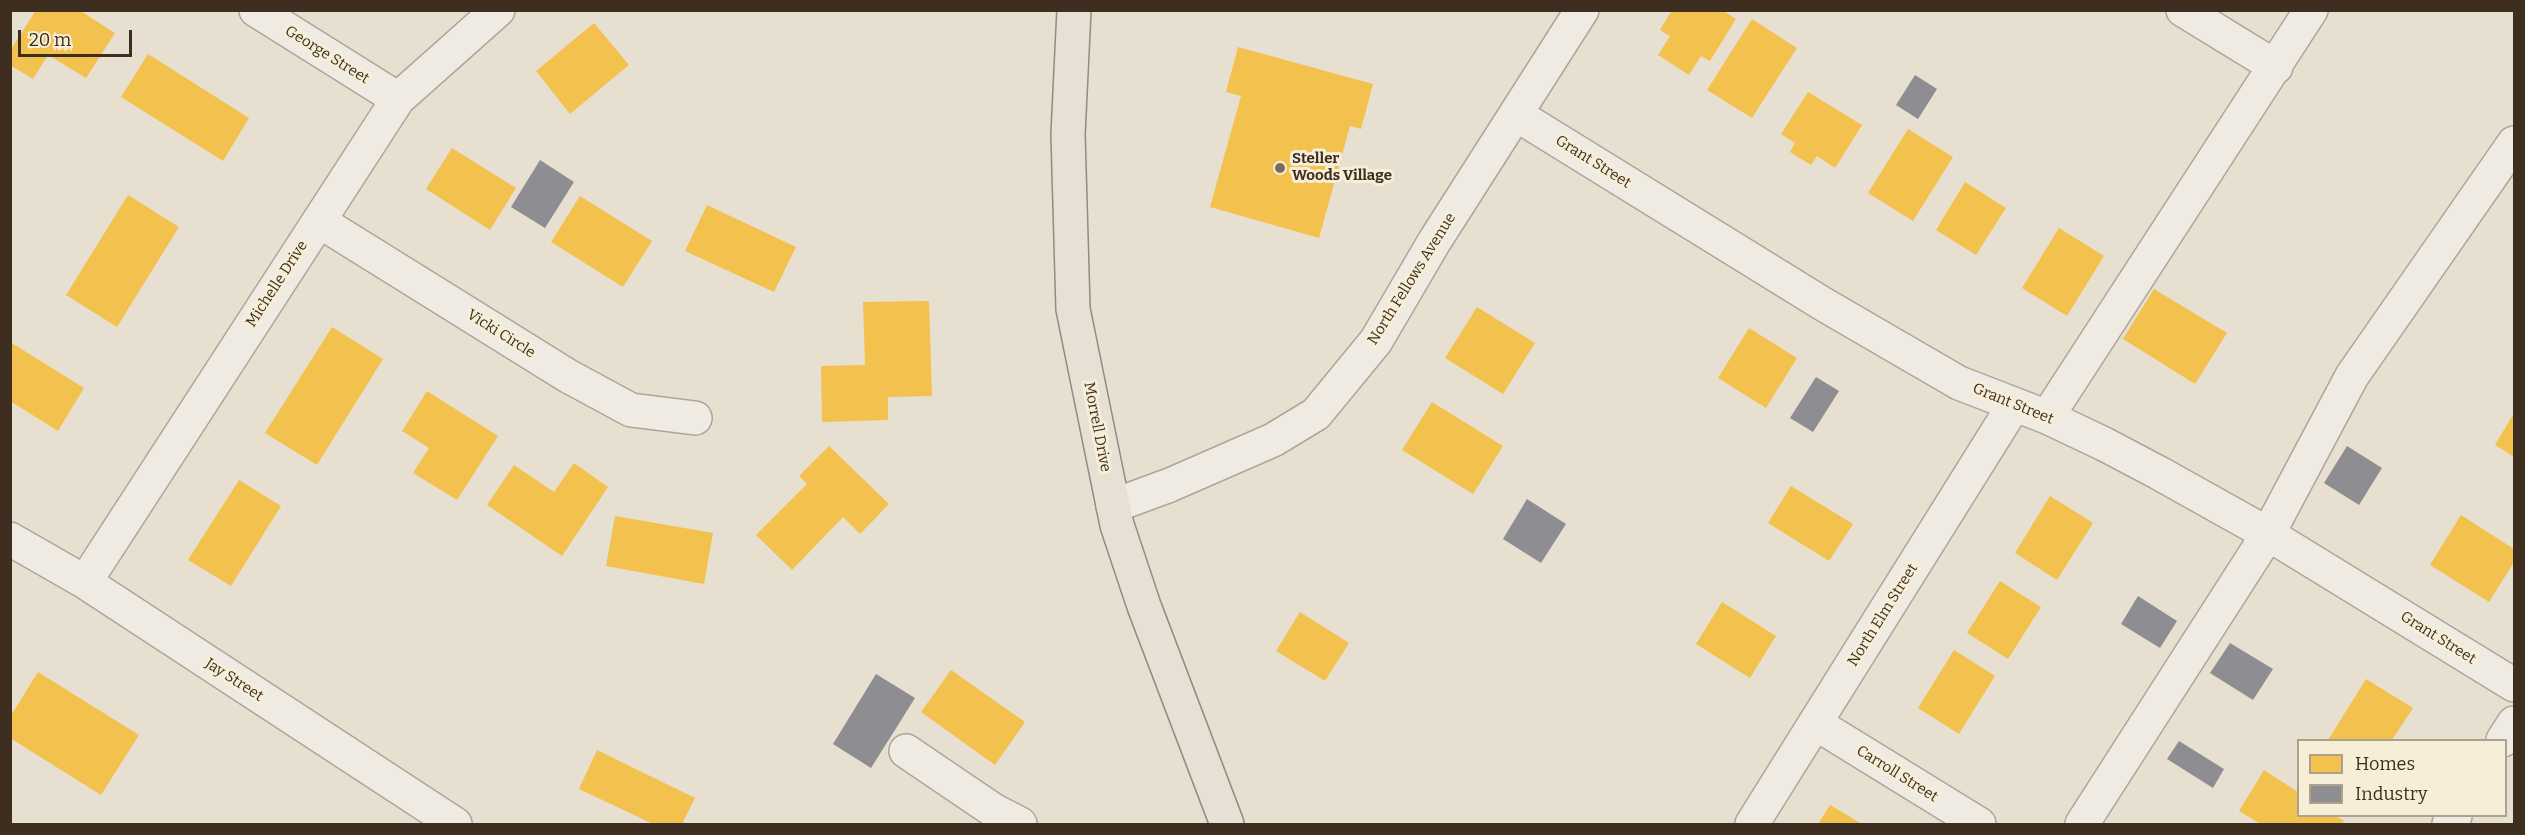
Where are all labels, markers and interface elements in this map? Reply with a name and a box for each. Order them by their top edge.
scale bar [21,18,135,56]
street label: George Street [282,22,372,88]
text: 20 m [29,29,71,51]
street label: Grant Street [1552,132,1634,192]
place label: Steller Woods Village [1292,150,1392,185]
marker: Steller Woods Village [1273,161,1287,175]
street label: North Fellows Avenue [1364,210,1460,348]
street label: Michelle Drive [242,237,312,331]
street label: Vicki Circle [463,306,539,362]
street label: Morrell Drive [1079,380,1115,474]
street label: Grant Street [1970,380,2056,428]
street label: North Elm Street [1844,560,1922,670]
street label: Grant Street [2397,608,2479,668]
street label: Jay Street [202,655,266,705]
legend [2297,739,2507,817]
street label: Carroll Street [1853,742,1941,806]
text: Homes [2355,753,2415,775]
text: Industry [2355,783,2427,805]

